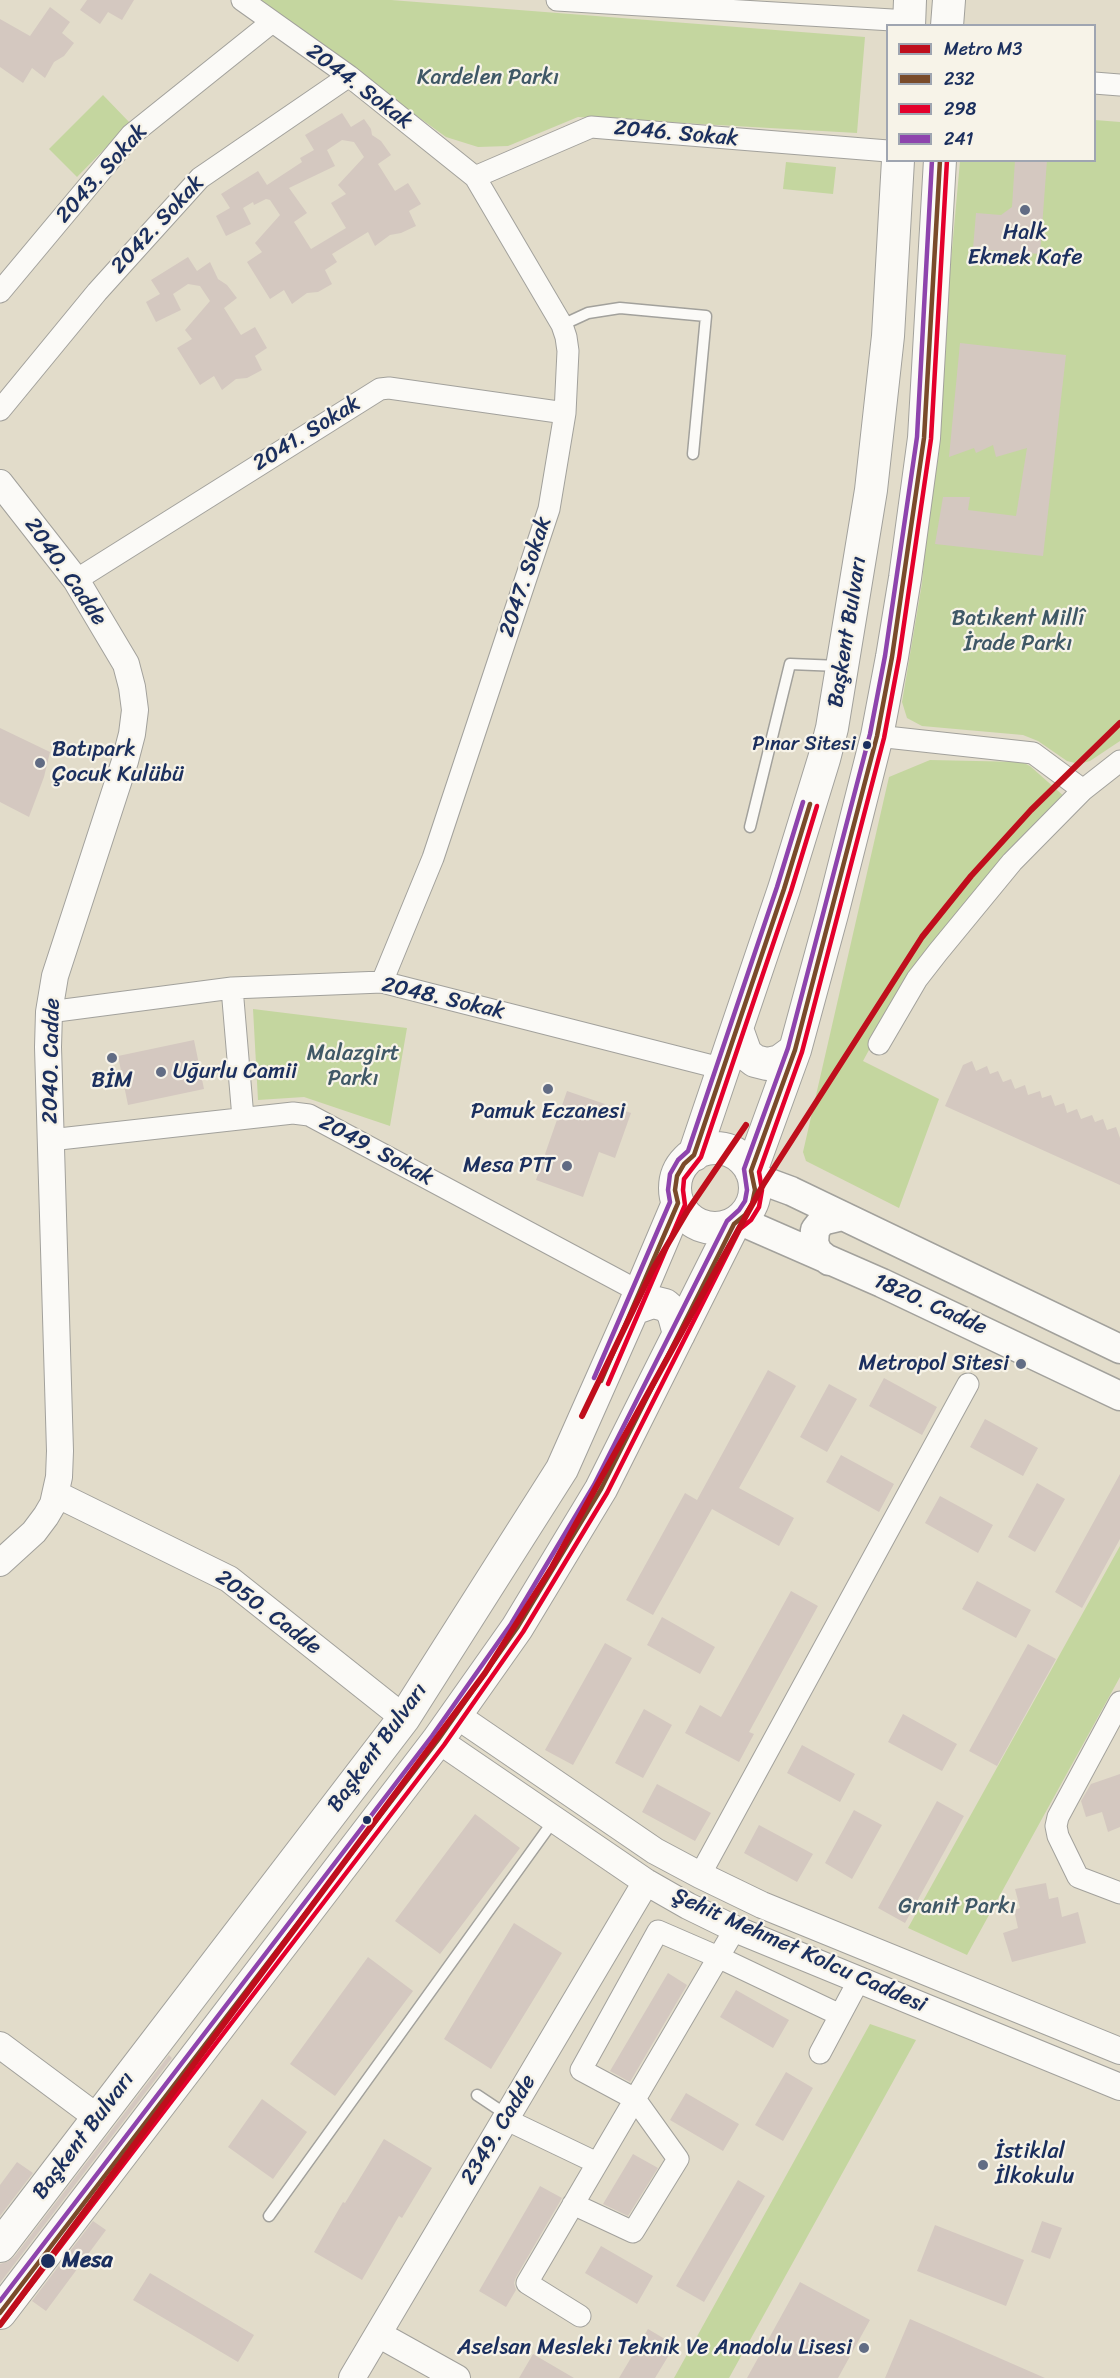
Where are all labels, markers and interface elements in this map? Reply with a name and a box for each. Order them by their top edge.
legend [886,24,1096,162]
text: Metro M3 [944,33,1022,65]
street label: 2044. Sokak [301,39,417,135]
text: 232 [944,63,975,95]
park label: Kardelen Parkı [417,65,559,91]
text: 298 [944,93,976,125]
street label: 2046. Sokak [613,115,739,153]
street label: 2043. Sokak [51,119,153,229]
text: 241 [944,123,973,155]
street label: 2042. Sokak [106,170,210,280]
marker: Halk Ekmek Kafe [1018,203,1032,217]
place label: Halk Ekmek Kafe [968,220,1082,272]
street label: 2041. Sokak [248,391,366,477]
street label: 2040. Cadde [18,513,112,631]
street label: 2047. Sokak [494,514,558,640]
street label: Başkent Bulvarı [823,554,873,710]
park label: Batıkent Millî İrade Parkı [951,606,1085,658]
place label: Pınar Sitesi [752,733,856,757]
place label: Batıpark Çocuk Kulübü [52,737,184,788]
marker: Pınar Sitesi [861,739,873,751]
marker: Batıpark Çocuk Kulübü [33,756,47,770]
street label: 2048. Sokak [379,972,507,1026]
street label: 2040. Cadde [38,998,66,1124]
park label: Malazgirt Parkı [307,1041,399,1092]
marker: BİM [105,1051,119,1065]
place label: Uğurlu Camii [173,1059,297,1085]
marker: Uğurlu Camii [154,1065,168,1079]
place label: BİM [91,1068,133,1094]
marker: Pamuk Eczanesi [541,1082,555,1096]
place label: Pamuk Eczanesi [471,1099,625,1125]
street label: 2049. Sokak [314,1110,438,1192]
place label: Mesa PTT [463,1153,555,1179]
marker: Mesa PTT [560,1159,574,1173]
street label: 1820. Cadde [869,1268,991,1342]
place label: Metropol Sitesi [858,1351,1009,1377]
marker: Metropol Sitesi [1014,1357,1028,1371]
street label: 2050. Cadde [210,1565,326,1661]
street label: Başkent Bulvarı [322,1678,434,1818]
unlabelled marker [361,1814,373,1826]
street label: Şehit Mehmet Kolcu Caddesi [668,1883,930,2019]
park label: Granit Parkı [898,1894,1016,1920]
street label: Başkent Bulvarı [27,2067,141,2205]
street label: 2349. Cadde [456,2070,542,2190]
place label: İstiklal İlkokulu [995,2139,1074,2190]
marker: İstiklal İlkokulu [976,2158,990,2172]
place label: Mesa [62,2248,112,2274]
marker: Mesa [39,2252,57,2270]
place label: Aselsan Mesleki Teknik Ve Anadolu Lisesi [457,2335,852,2361]
marker: Aselsan Mesleki Teknik Ve Anadolu Lisesi [857,2341,871,2355]

